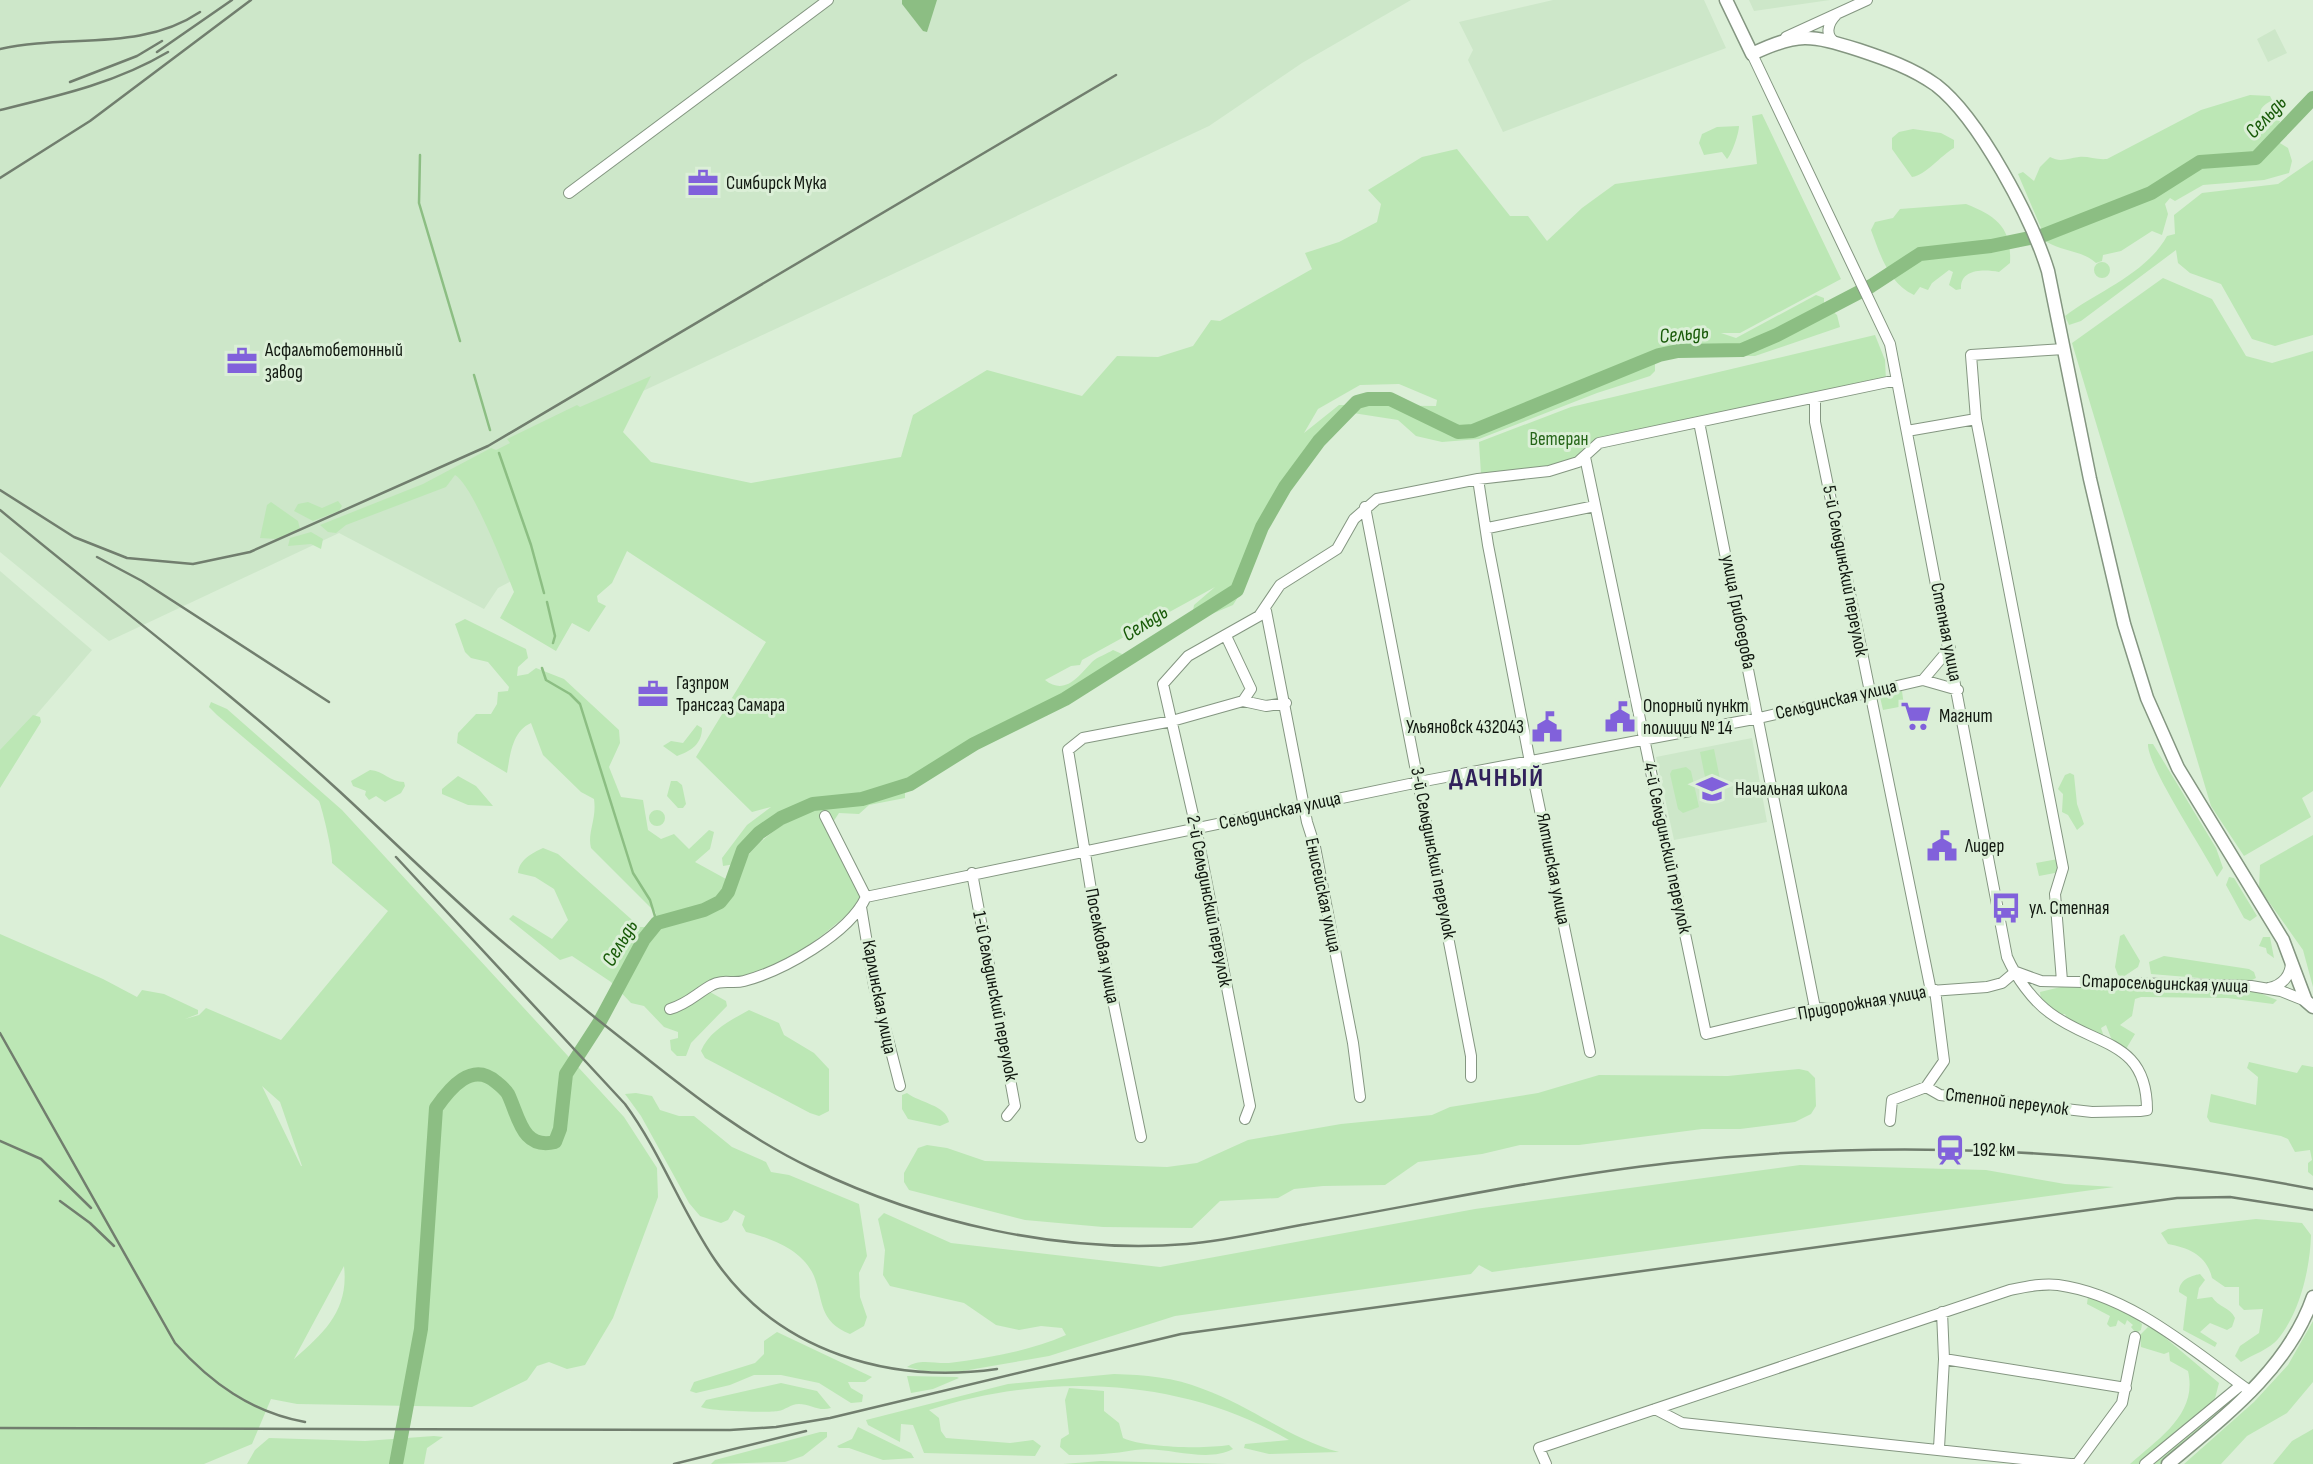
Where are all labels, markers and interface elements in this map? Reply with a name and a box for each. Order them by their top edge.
water label: Сельдь [2240,90,2292,144]
office icon: Симбирск Мука [686,166,720,200]
place label: Симбирск Мука [726,172,827,195]
water label: Сельдь [1658,319,1710,349]
place label: Асфальтобетонный завод [264,339,403,384]
office icon: Асфальтобетонный завод [225,344,259,378]
park label: Ветеран [1529,428,1589,451]
street label: 5-й Сельдинский переулок [1817,484,1873,659]
street label: улица Грибоедова [1716,553,1760,671]
street label: Степная улица [1925,581,1967,683]
water label: Сельдь [1117,599,1173,647]
place label: Газпром Трансгаз Самара [676,672,785,717]
street label: Сельдинская улица [1773,675,1899,725]
office icon: Газпром Трансгаз Самара [636,677,670,711]
place label: Опорный пункт полиции № 14 [1643,695,1749,740]
supermarket icon: Магнит [1899,699,1933,733]
public building icon: Опорный пункт полиции № 14 [1603,700,1637,734]
place label: Магнит [1939,705,1993,728]
public building icon: Ульяновск 432043 [1530,710,1564,744]
place label: Ульяновск 432043 [1406,716,1524,739]
street label: 4-й Сельдинский переулок [1638,760,1697,936]
district label: ДАЧНЫЙ [1449,763,1545,794]
street label: 3-й Сельдинский переулок [1405,765,1461,941]
school or university icon: Начальная школа [1695,772,1729,806]
place label: Начальная школа [1735,778,1848,801]
street label: Сельдинская улица [1217,787,1343,835]
street label: Ялтинская улица [1531,811,1575,927]
street label: 2-й Сельдинский переулок [1181,813,1237,989]
public building icon: Лидер [1925,829,1959,863]
place label: Лидер [1964,835,2004,858]
street label: Енисейская улица [1300,836,1346,954]
street label: Поселковая улица [1080,886,1124,1006]
bus stop icon: ул. Степная [1989,891,2023,925]
place label: ул. Степная [2029,897,2109,920]
street label: 1-й Сельдинский переулок [967,909,1023,1084]
water label: Сельдь [596,915,644,971]
street label: Карлинская улица [857,938,901,1056]
street label: Старосельдинская улица [2081,970,2249,998]
street label: Придорожная улица [1796,980,1928,1026]
street label: Степной переулок [1944,1083,2071,1121]
station icon: 192 км [1933,1133,1967,1167]
place label: 192 км [1973,1139,2015,1162]

